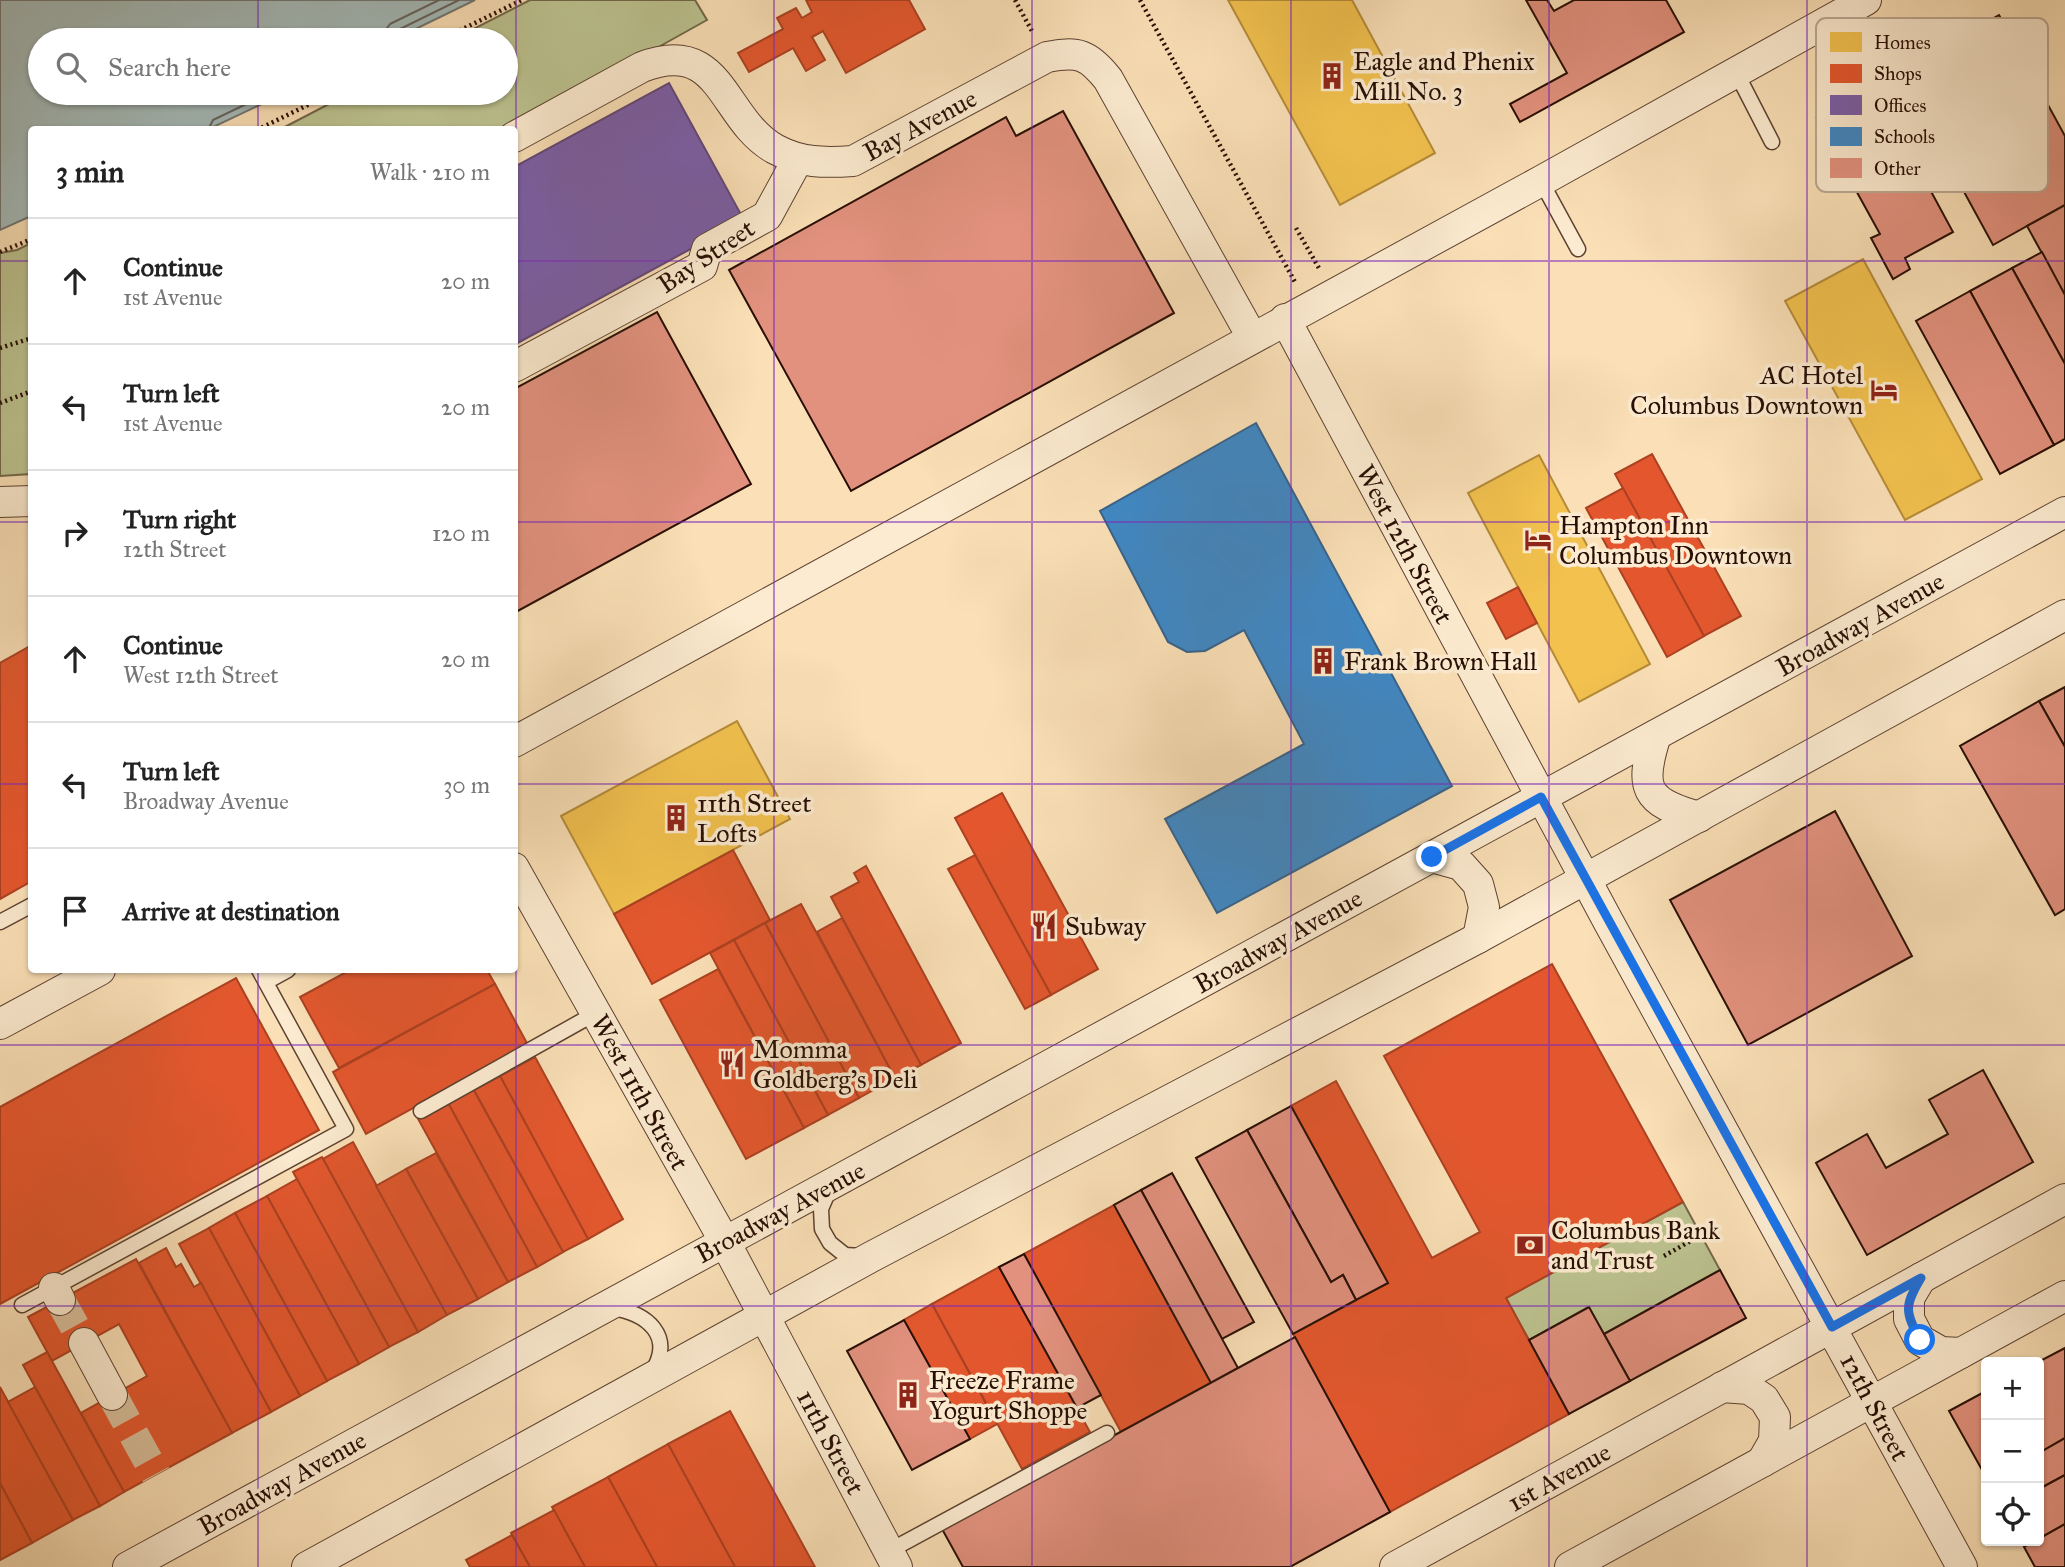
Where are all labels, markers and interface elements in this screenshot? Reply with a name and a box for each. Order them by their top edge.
legend [1816,18,2048,192]
search box [28,28,518,105]
text: Homes [1874,31,1931,54]
place label: Eagle and Phenix Mill No. 3 [1353,45,1535,107]
icon: search [52,48,90,86]
text: Search here [108,51,231,83]
building icon: Eagle and Phenix Mill No. 3 [1317,61,1347,91]
text: Shops [1874,62,1922,85]
street label: Bay Avenue [858,82,982,168]
text: Offices [1874,94,1926,117]
text: Schools [1874,125,1935,148]
text: 3 min [56,154,124,190]
text: Other [1874,157,1922,180]
text: Walk · 210 m [370,158,490,186]
street label: Bay Street [651,212,761,300]
text: Continue [123,251,223,283]
icon: ahead [56,262,94,300]
text: 20 m [441,267,490,295]
text: 1st Avenue [123,283,223,311]
place label: AC Hotel Columbus Downtown [1630,359,1863,421]
hotel icon: AC Hotel Columbus Downtown [1869,375,1899,405]
text: Turn left [123,377,219,409]
icon: left [56,388,94,426]
text: 20 m [441,393,490,421]
text: 1st Avenue [123,409,223,437]
street label: West 12th Street [1350,459,1460,629]
text: Turn right [123,503,236,535]
place label: Hampton Inn Columbus Downtown [1559,509,1792,571]
icon: right [56,514,94,552]
text: 120 m [432,519,490,547]
hotel icon: Hampton Inn Columbus Downtown [1523,525,1553,555]
text: 12th Street [123,535,226,563]
street label: Broadway Avenue [1770,565,1950,683]
text: Continue [123,629,223,661]
icon: ahead [56,640,94,678]
text: 20 m [441,645,490,673]
place label: Frank Brown Hall [1344,645,1537,677]
building icon: Frank Brown Hall [1308,646,1338,676]
text: West 12th Street [123,661,278,689]
text: Turn left [123,755,219,787]
icon: left [56,766,94,804]
text: 30 m [443,771,490,799]
text: Broadway Avenue [123,787,289,815]
place label: 11th Street Lofts [697,787,811,849]
building icon: 11th Street Lofts [661,803,691,833]
route end [1416,841,1447,872]
street label: Broadway Avenue [1188,882,1368,1000]
icon: arrive [56,892,94,930]
text: Arrive at destination [123,895,340,927]
place label: Subway [1065,910,1147,942]
restaurant icon: Subway [1029,911,1059,941]
street label: West 11th Street [584,1009,696,1175]
place label: Momma Goldberg's Deli [753,1033,918,1095]
restaurant icon: Momma Goldberg's Deli [717,1049,747,1079]
street label: Broadway Avenue [690,1154,870,1270]
place label: Columbus Bank and Trust [1551,1214,1721,1276]
bank icon: Columbus Bank and Trust [1515,1230,1545,1260]
route start [1904,1324,1935,1355]
street label: 12th Street [1833,1348,1917,1466]
map controls [1981,1357,2044,1546]
button: + [1981,1357,2044,1420]
place label: Freeze Frame Yogurt Shoppe [929,1364,1087,1426]
building icon: Freeze Frame Yogurt Shoppe [893,1380,923,1410]
street label: 11th Street [790,1384,872,1500]
button: − [1981,1420,2044,1483]
street label: Broadway Avenue [192,1424,372,1542]
street label: 1st Avenue [1502,1436,1616,1518]
button: locate [1981,1483,2044,1546]

